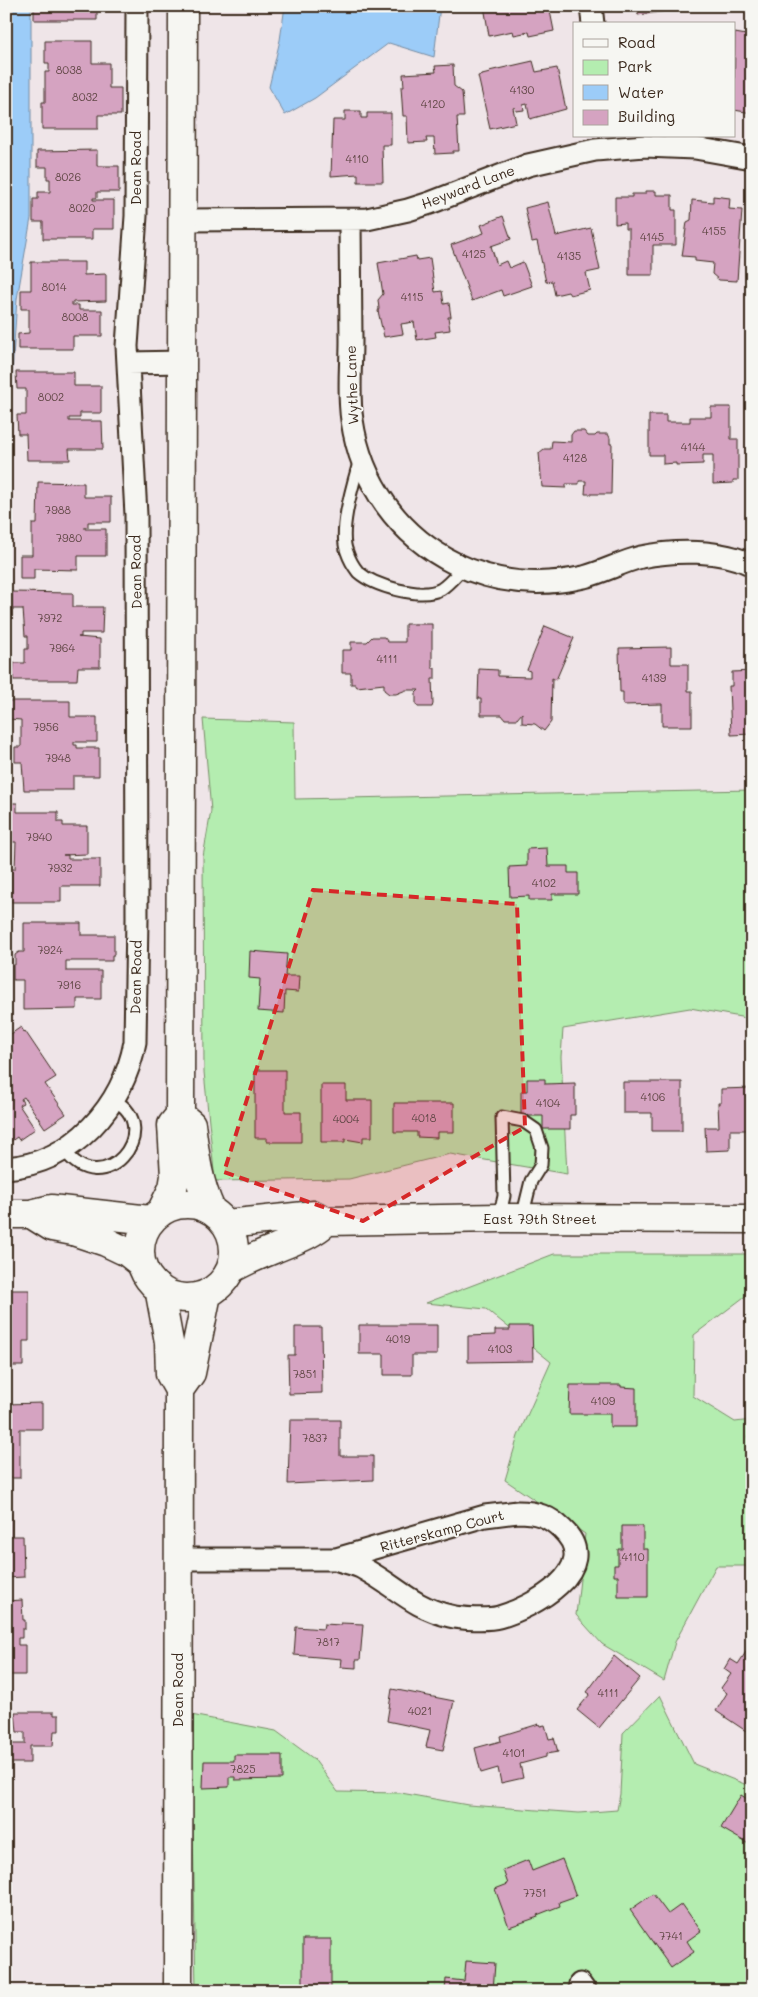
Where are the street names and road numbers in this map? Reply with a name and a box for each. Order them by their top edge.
street label: Dean Road [126,131,145,205]
street label: Heyward Lane [418,160,517,213]
street label: Wythe Lane [341,345,362,425]
street label: Dean Road [125,535,146,609]
street label: Dean Road [125,940,146,1014]
street label: East 79th Street [483,1209,597,1228]
street label: Ritterskamp Court [378,1505,506,1556]
street label: Dean Road [168,1653,187,1727]

